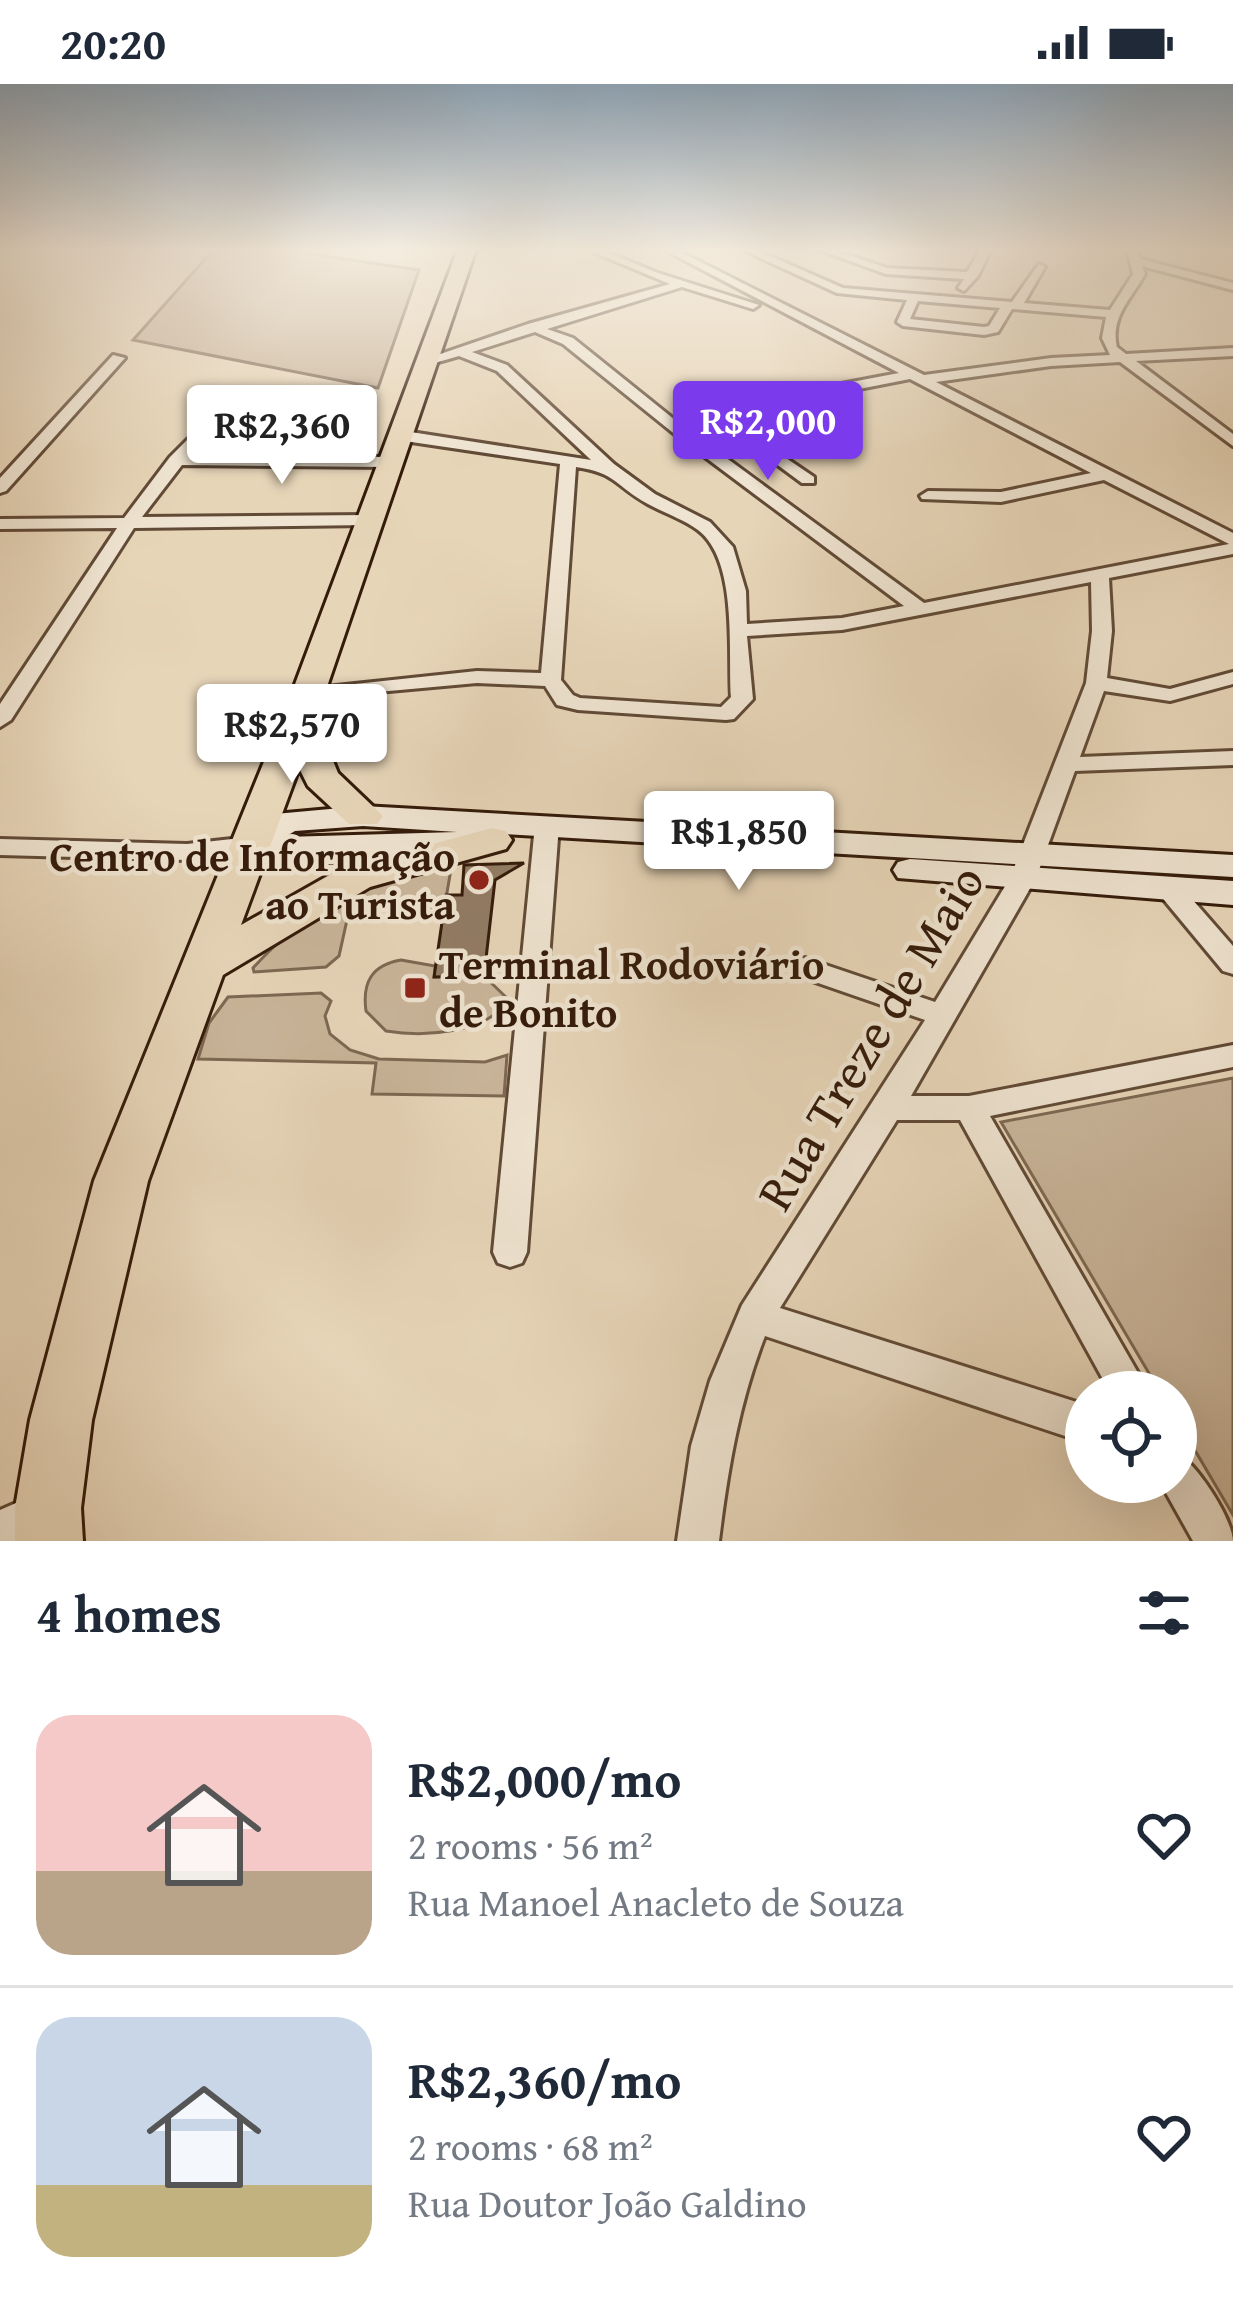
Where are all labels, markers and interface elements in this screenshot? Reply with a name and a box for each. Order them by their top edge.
text: 20:20 [60,10,166,75]
pin: R$2,000 [657,381,879,483]
pin: R$2,360 [171,385,393,487]
text: R$2,000 [700,391,836,448]
text: R$2,360 [214,395,350,452]
pin: R$2,570 [181,684,403,786]
text: R$2,570 [224,694,360,751]
pin: R$1,850 [628,791,850,893]
text: R$1,850 [671,801,807,858]
place label: Centro de Informação ao Turista [50,825,455,934]
street label: Rua Treze de Maio [737,850,1002,1224]
marker: Centro de Informação ao Turista [466,867,492,893]
place label: Terminal Rodoviário de Bonito [439,933,824,1042]
marker: Terminal Rodoviário de Bonito [402,975,428,1001]
map controls [1065,1371,1197,1503]
button: locate [1065,1371,1197,1503]
text: 4 homes [36,1576,222,1651]
icon: filters [1131,1580,1197,1646]
text: R$2,000/mo [408,1741,681,1816]
icon: home [132,1763,276,1907]
icon: heart [1131,1802,1197,1868]
text: 2 rooms · 56 m² [408,1816,653,1873]
text: Rua Manoel Anacleto de Souza [408,1873,904,1930]
text: R$2,360/mo [408,2042,681,2117]
icon: home [132,2065,276,2209]
icon: heart [1131,2104,1197,2170]
text: 2 rooms · 68 m² [408,2117,653,2174]
text: Rua Doutor João Galdino [408,2174,807,2231]

